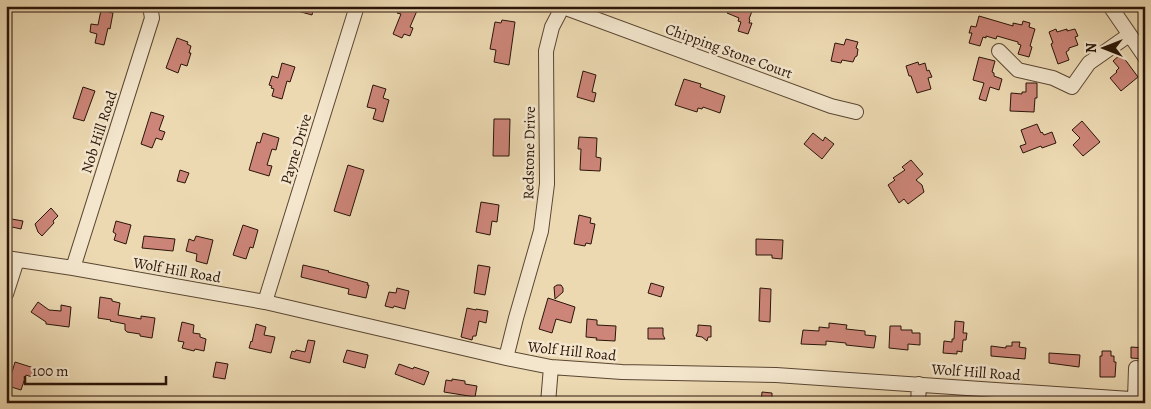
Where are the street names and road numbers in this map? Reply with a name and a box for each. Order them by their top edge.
street label: Chipping Stone Court [663,19,795,83]
street label: Nob Hill Road [76,87,122,176]
street label: Redstone Drive [518,106,540,200]
street label: Payne Drive [276,111,316,187]
street label: Wolf Hill Road [131,252,223,288]
street label: Wolf Hill Road [526,336,618,366]
street label: Wolf Hill Road [930,359,1022,385]

